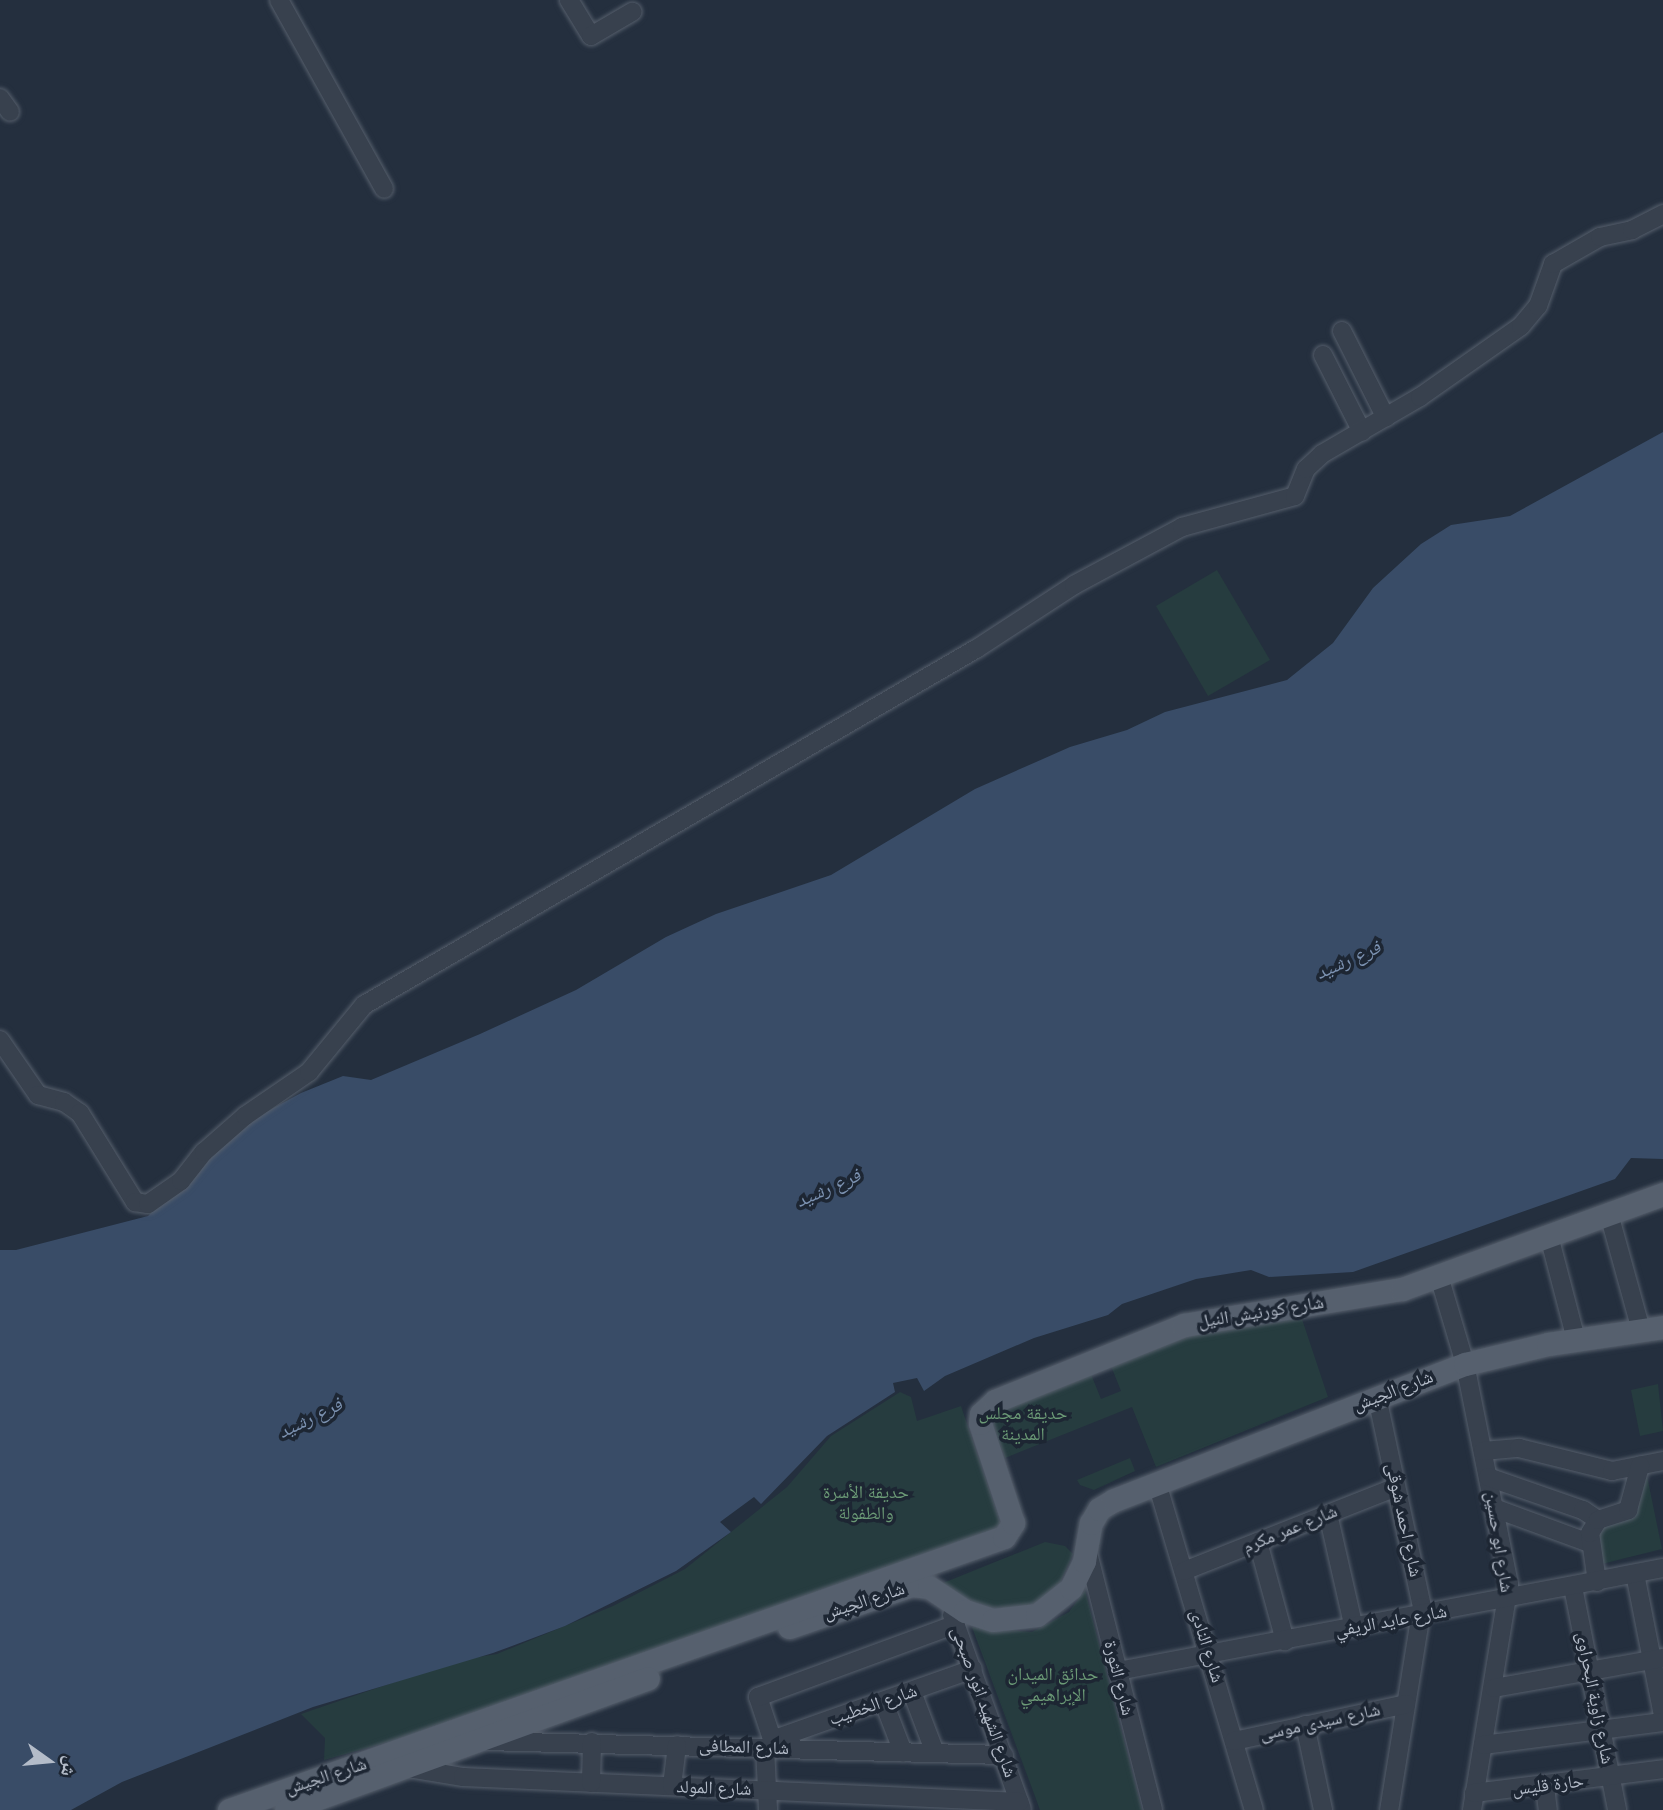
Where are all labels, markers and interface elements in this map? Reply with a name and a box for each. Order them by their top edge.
water label: فرع رشيد [1312,936,1384,984]
water label: فرع رشيد [792,1164,864,1212]
street label: شارع كورنيش النيل [1197,1291,1325,1333]
street label: شارع الجيش [1350,1366,1436,1416]
water label: فرع رشيد [274,1393,346,1443]
park label: حديقة مجلس المدينة [979,1403,1067,1446]
street label: شارع احمد شوقى [1381,1461,1427,1579]
park label: حديقة الأسرة والطفولة [823,1482,909,1524]
street label: شارع ابو حسين [1480,1490,1518,1594]
street label: شارع عمر مكرم [1240,1500,1340,1558]
street label: شارع الجيش [821,1578,907,1624]
street label: شارع عايد الريفي [1333,1601,1449,1641]
street label: شارع النادى [1186,1607,1228,1685]
street label: شارع الشهيد انور صبحى [947,1624,1021,1780]
street label: شارع زاوية البحراوى [1572,1630,1618,1766]
street label: شارع الثورة [1099,1638,1139,1718]
park label: حدائق الميدان الإبراهيمي [1008,1664,1098,1706]
street label: شارع الخطيب [826,1680,920,1730]
street label: شارع سيدى موسى [1258,1699,1382,1745]
north arrow [14,1726,84,1796]
street label: شارع المطافى [698,1735,790,1759]
text: ش [54,1753,85,1780]
street label: شارع الجيش [283,1753,369,1799]
street label: حارة قليس [1511,1770,1585,1800]
street label: شارع المولد [676,1776,752,1800]

